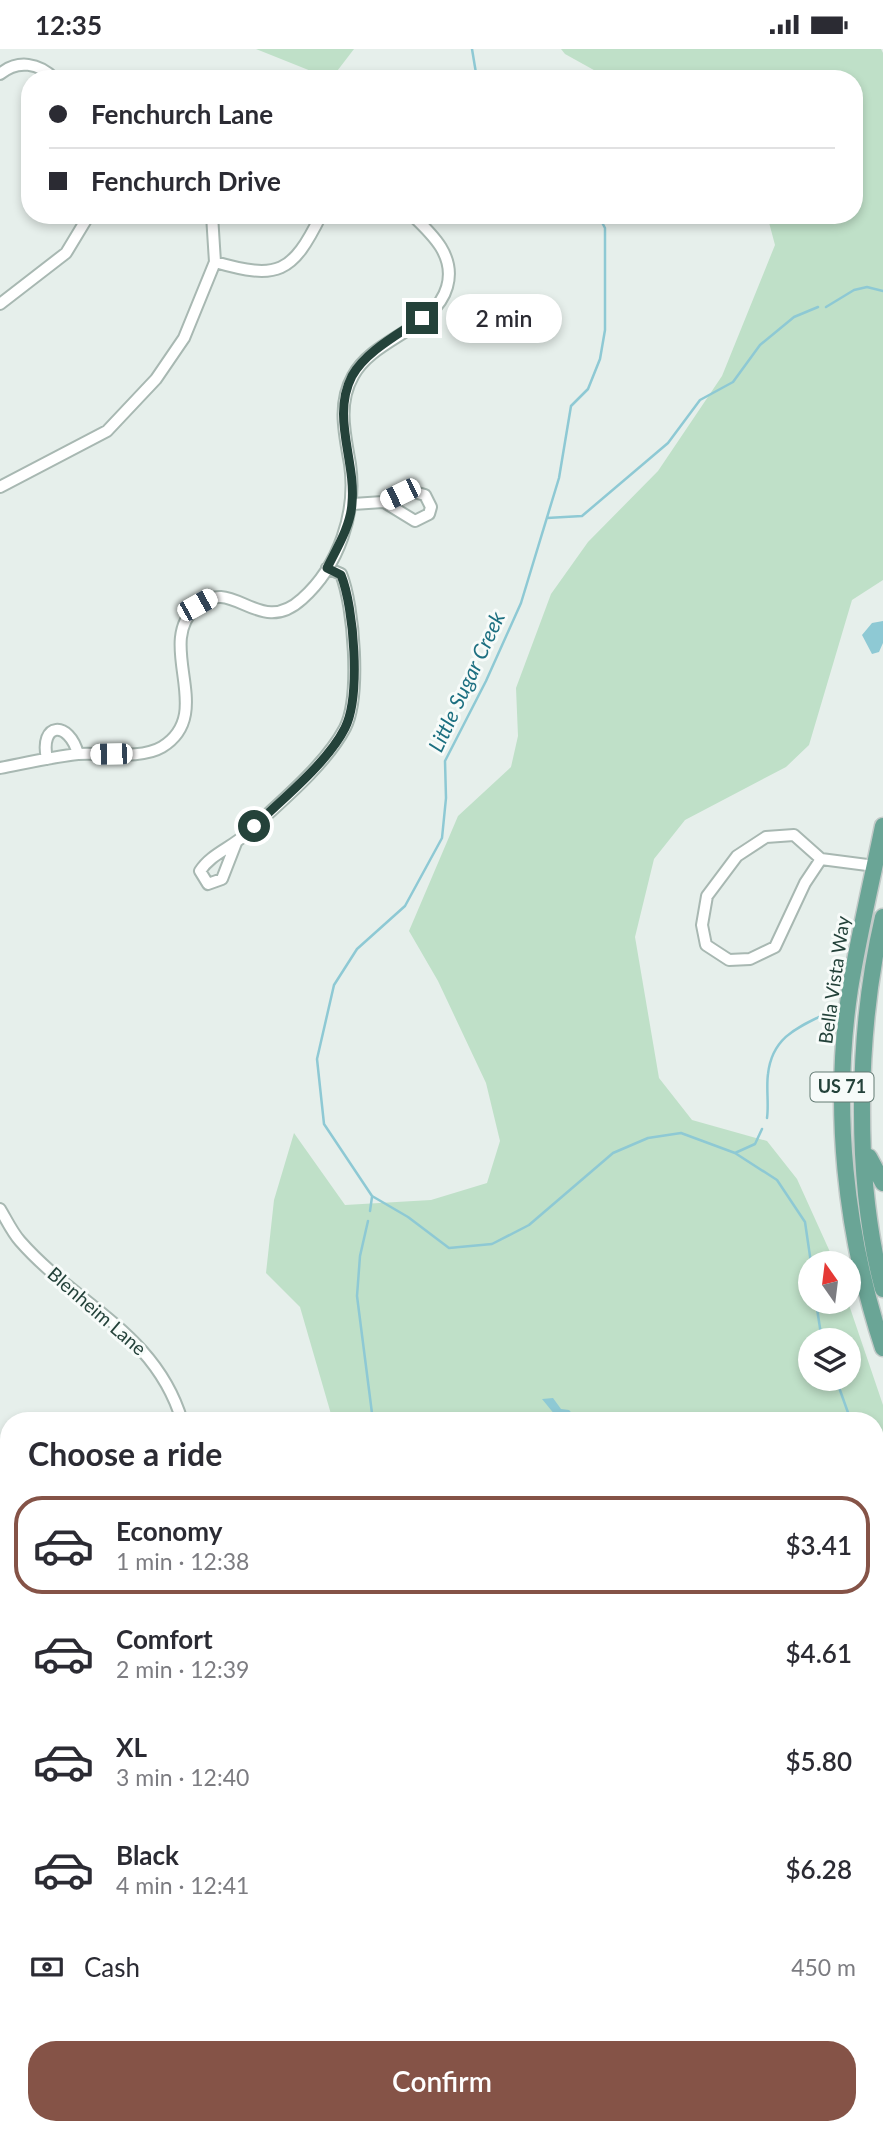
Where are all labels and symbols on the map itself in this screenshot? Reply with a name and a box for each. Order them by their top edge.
callout: 2 min [446,293,562,343]
route end [406,302,438,334]
car [377,475,424,513]
car [174,586,221,624]
water label: Little Sugar Creek [422,606,509,755]
car [90,743,133,765]
route start [238,810,270,842]
street label: Bella Vista Way [813,914,854,1045]
road number: US 71 [810,1072,874,1101]
north arrow [798,1251,861,1314]
street label: Blenheim Lane [43,1262,151,1360]

